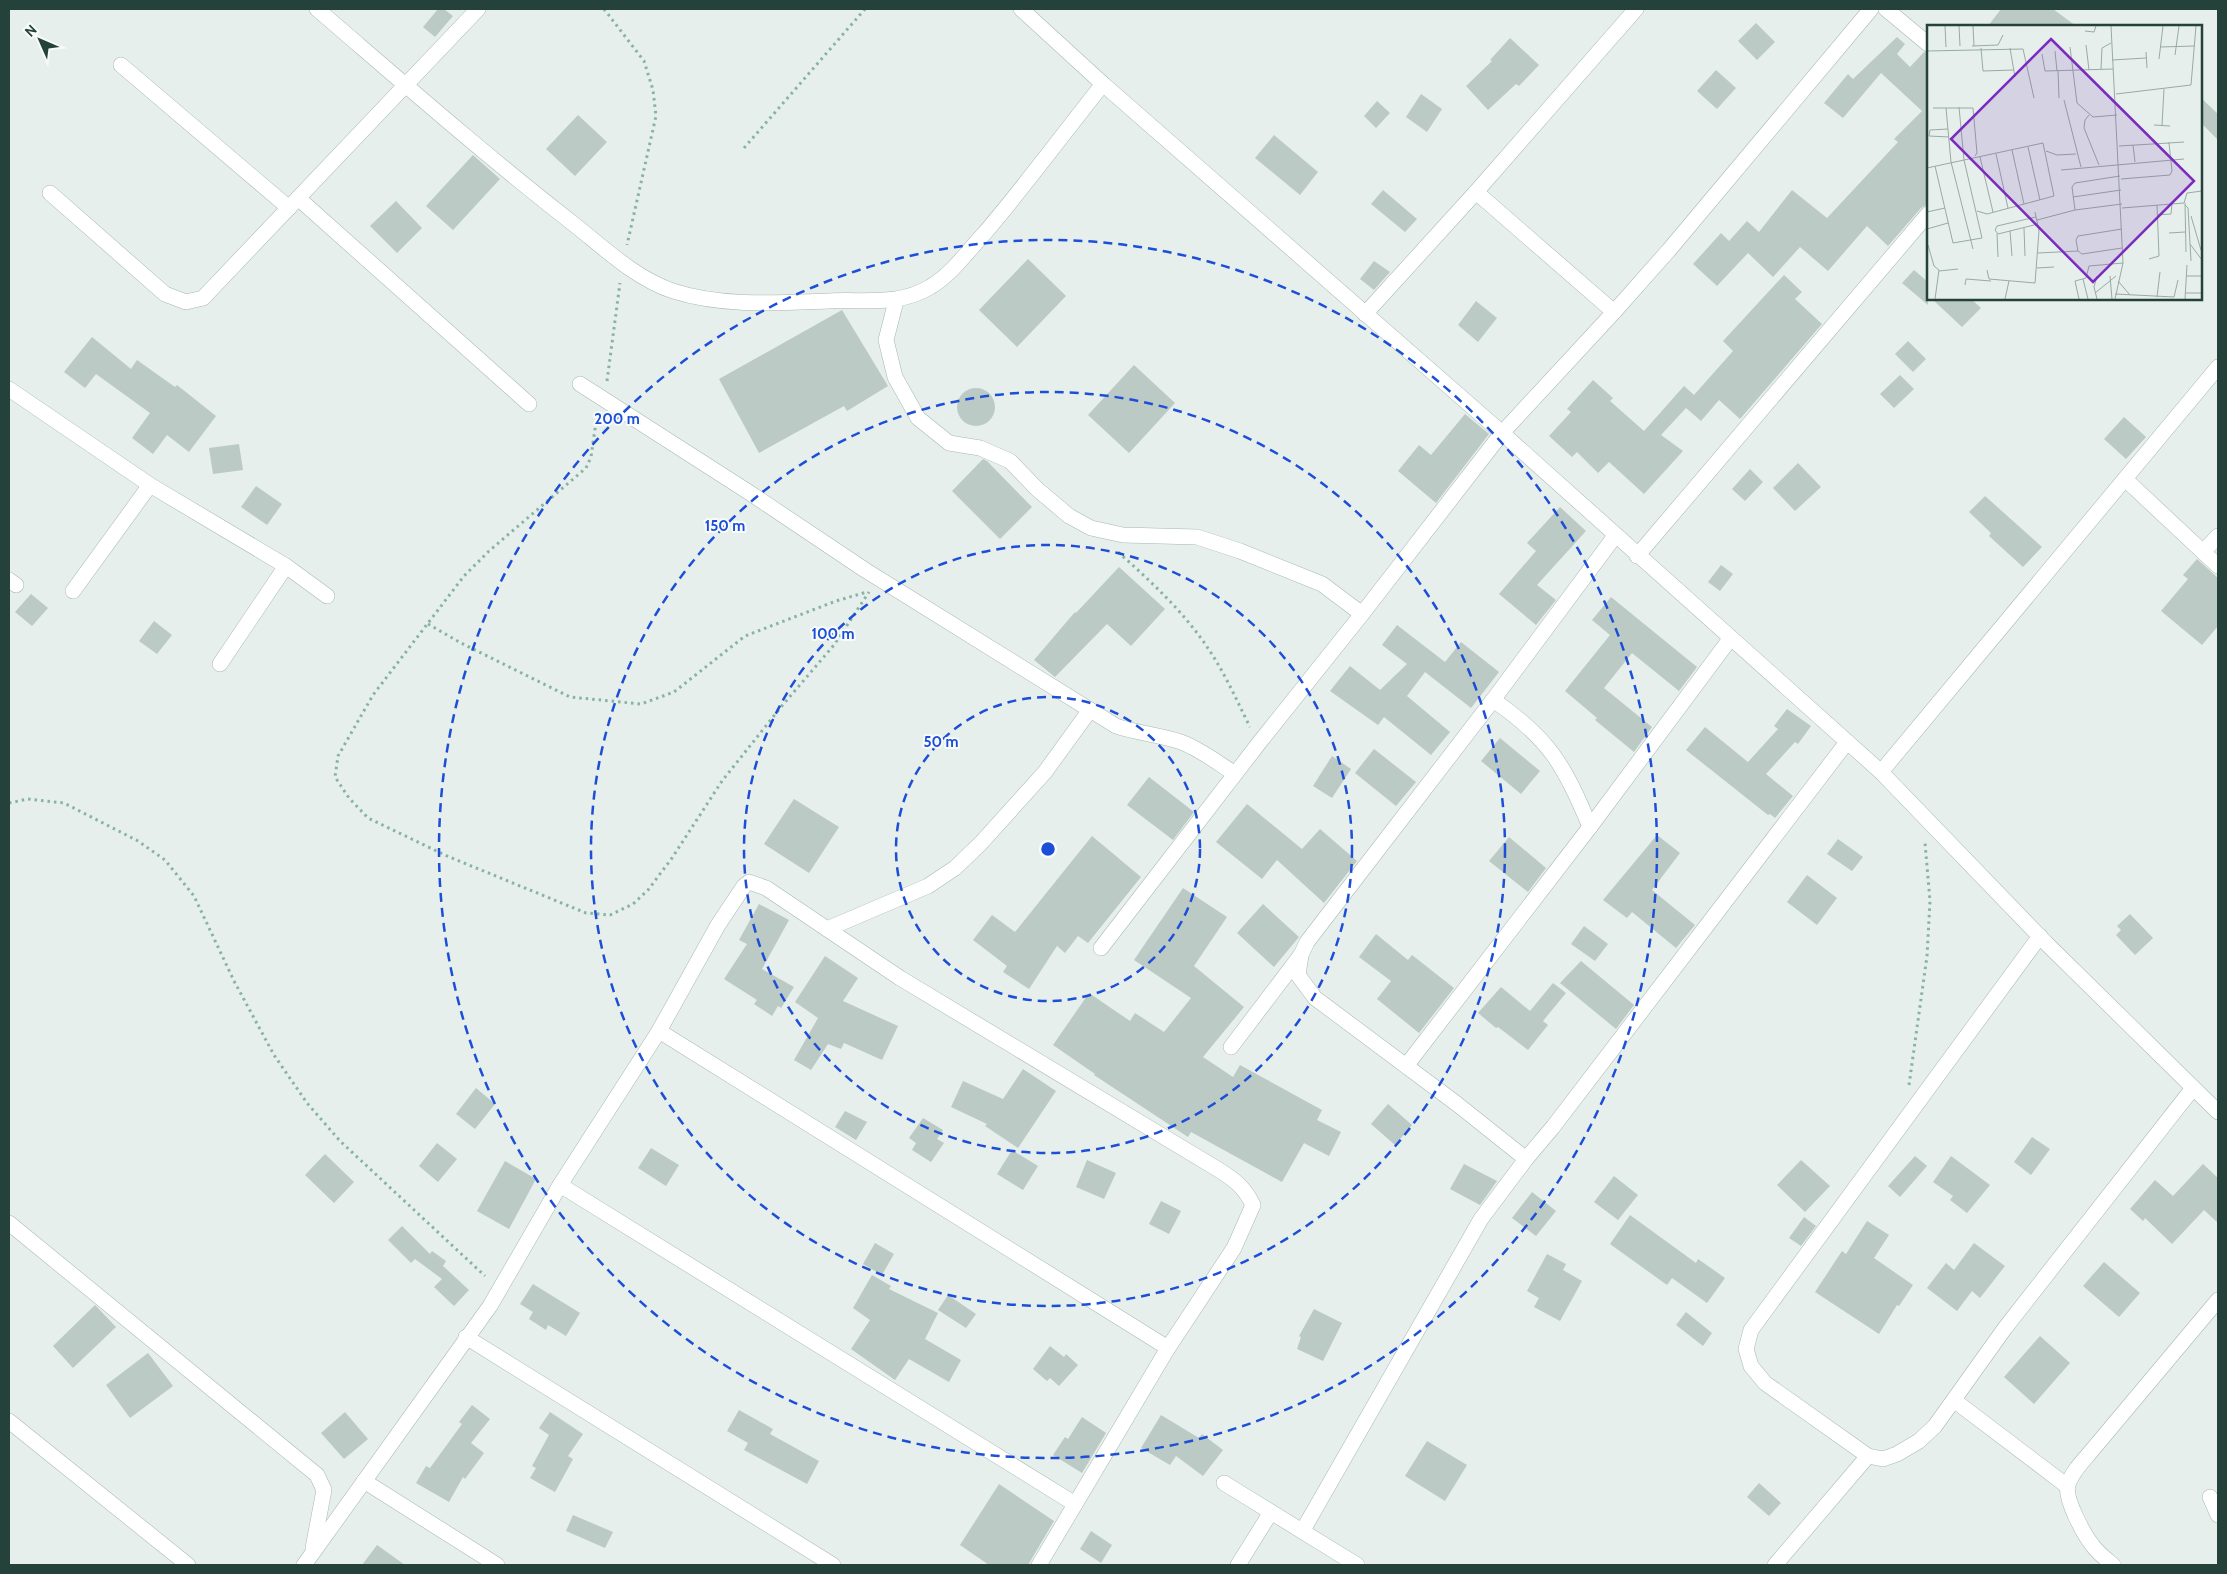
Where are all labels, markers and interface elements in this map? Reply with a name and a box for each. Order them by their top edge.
north arrow [15,15,65,65]
text: N [21,21,41,41]
inset map [1927,25,2202,300]
text: 200 m [594,410,640,428]
text: 150 m [705,517,745,535]
text: 100 m [811,625,855,643]
text: 50 m [923,733,959,751]
centre of rings [1039,840,1057,858]

